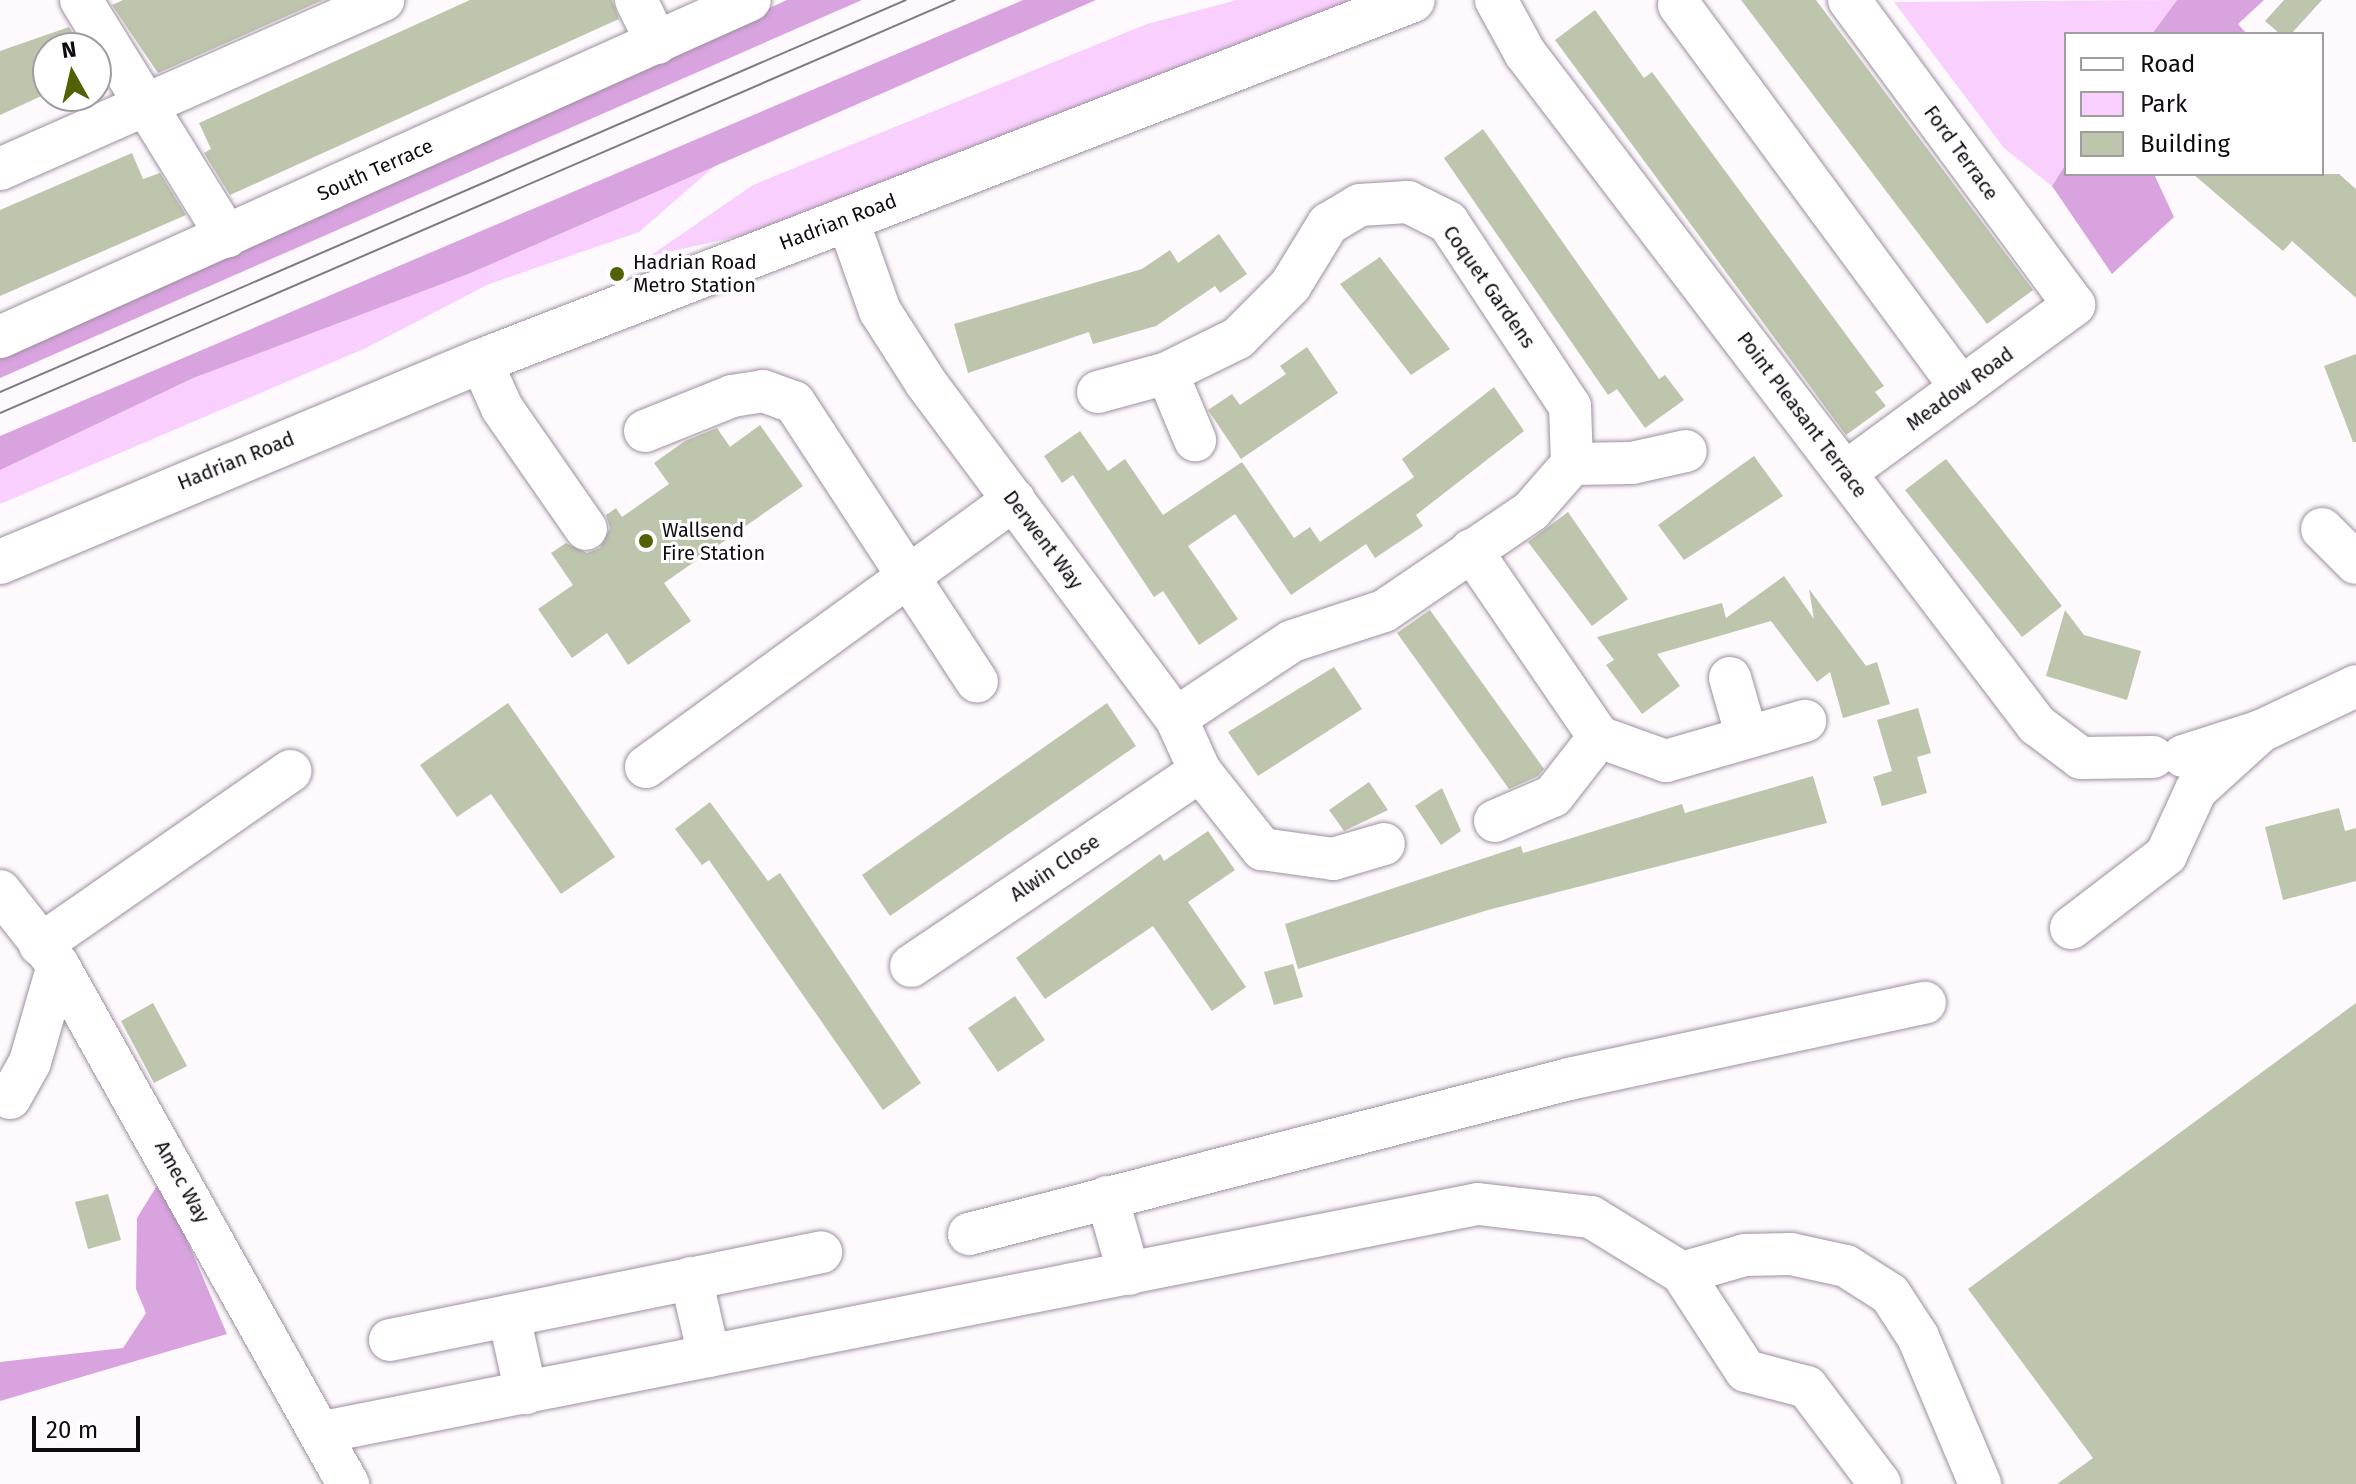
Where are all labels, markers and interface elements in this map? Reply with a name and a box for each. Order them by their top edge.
north arrow [32,32,112,112]
legend [2064,32,2324,176]
text: N [60,35,78,64]
text: Road [2140,50,2195,78]
text: Park [2140,90,2187,118]
street label: Ford Terrace [1919,101,2003,205]
text: Building [2140,130,2230,158]
street label: South Terrace [313,134,437,206]
street label: Hadrian Road [776,189,900,255]
street label: Coquet Gardens [1438,221,1540,353]
place label: Hadrian Road Metro Station [633,250,757,297]
marker: Hadrian Road Metro Station [608,265,626,283]
street label: Point Pleasant Terrace [1732,327,1872,503]
street label: Meadow Road [1902,342,2018,436]
street label: Hadrian Road [174,427,298,495]
street label: Derwent Way [998,486,1088,594]
place label: Wallsend Fire Station [662,518,765,565]
marker: Wallsend Fire Station [637,532,655,550]
street label: Alwin Close [1006,829,1104,907]
street label: Amec Way [150,1137,214,1227]
scale bar [36,1400,144,1450]
text: 20 m [46,1416,98,1444]

